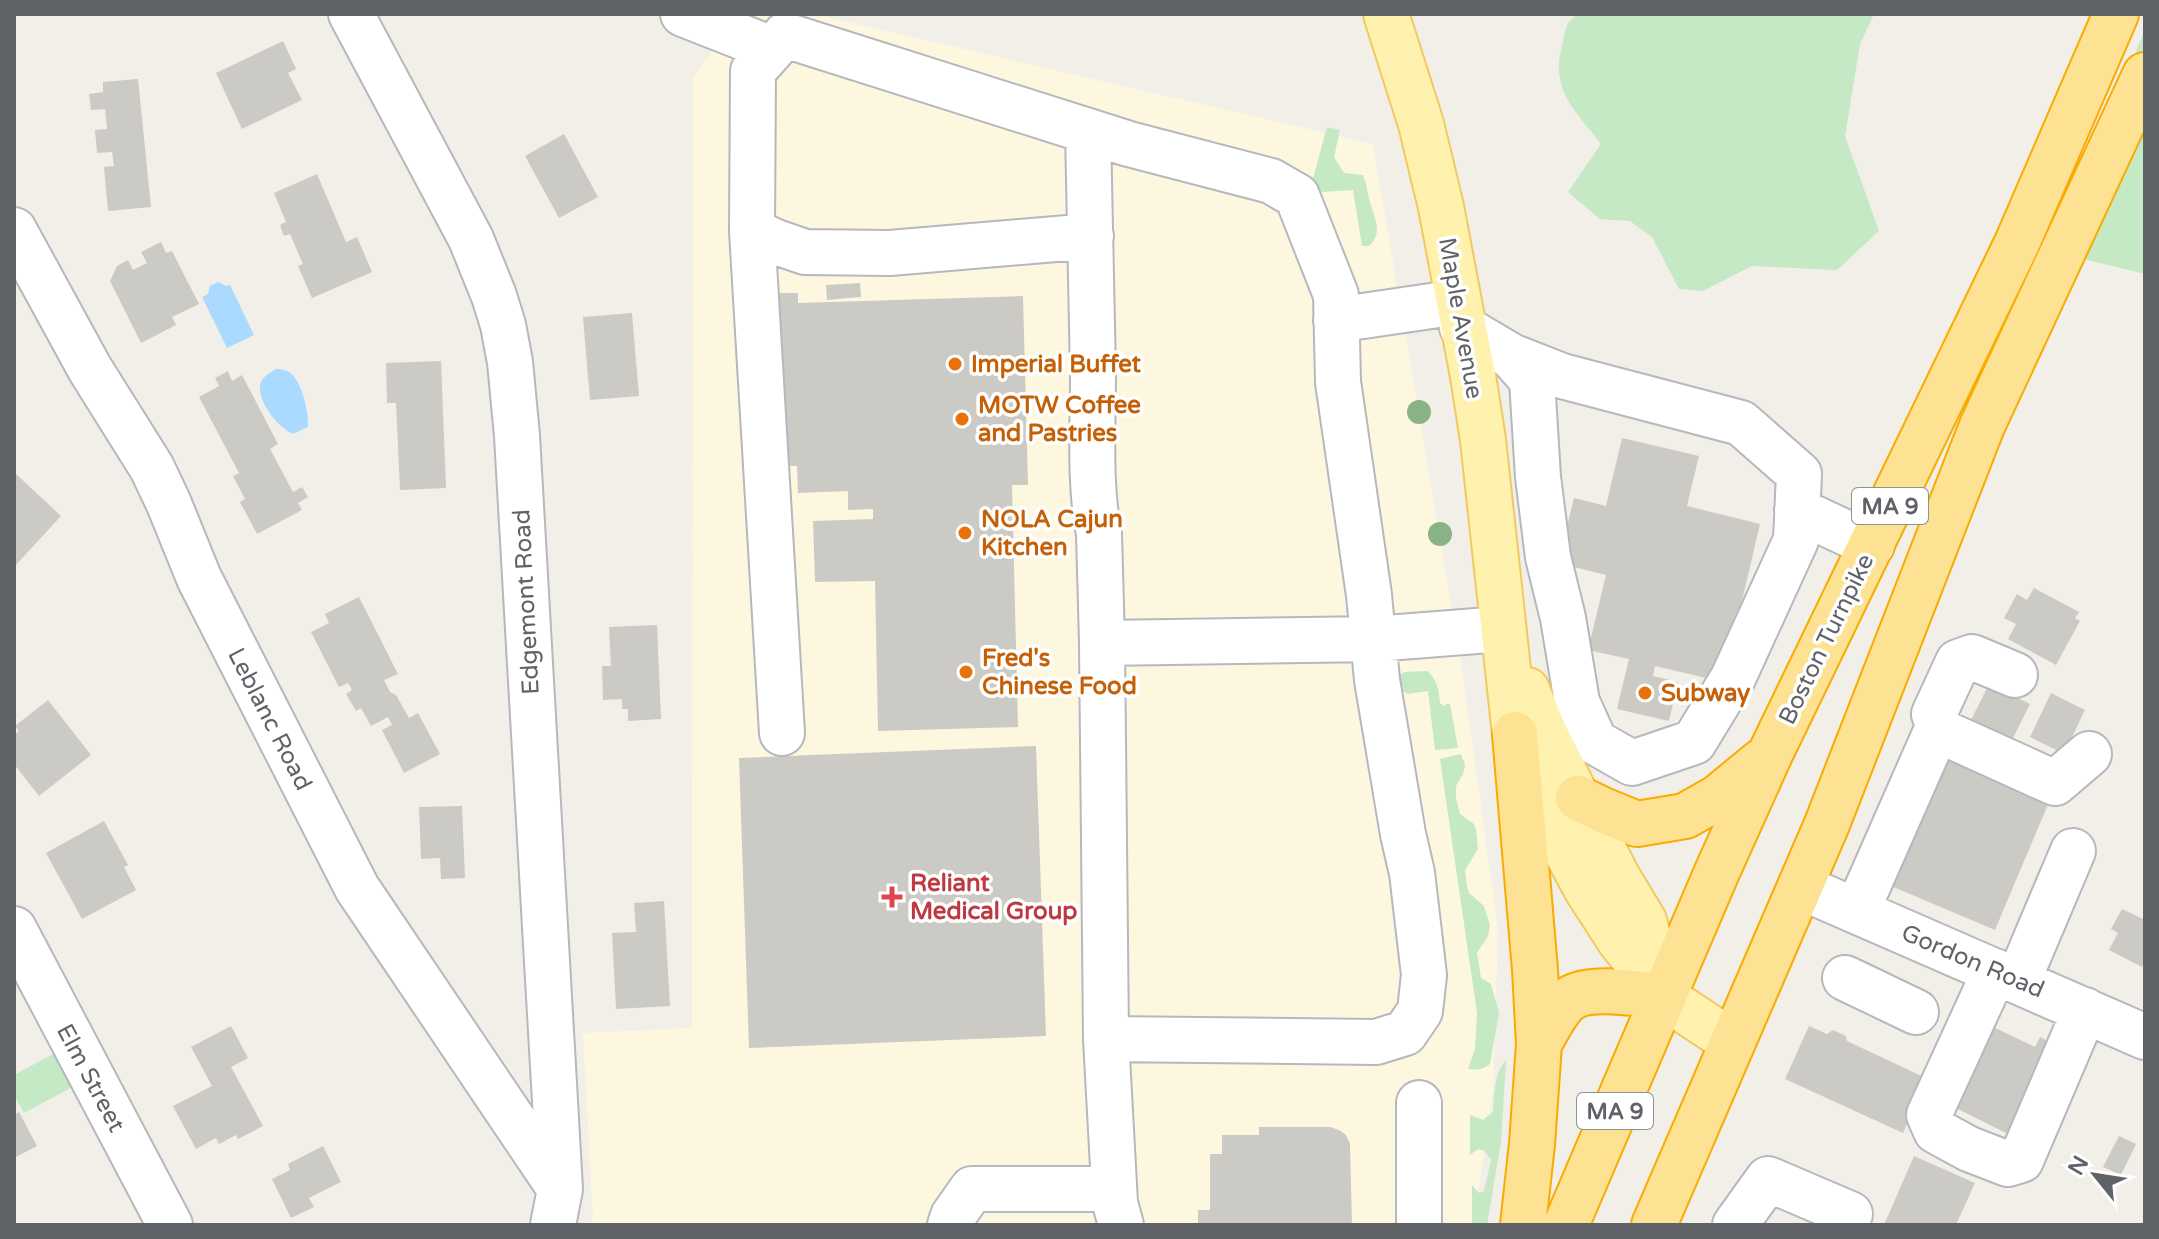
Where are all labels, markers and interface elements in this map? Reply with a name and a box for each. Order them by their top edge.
street label: Maple Avenue [1432,235,1489,401]
place label: Imperial Buffet [971,350,1142,379]
marker: Imperial Buffet [946,355,964,373]
place label: MOTW Coffee and Pastries [978,391,1141,448]
marker: MOTW Coffee and Pastries [953,410,971,428]
road number: MA 9 [1852,488,1928,524]
place label: NOLA Cajun Kitchen [981,505,1123,562]
street label: Edgemont Road [507,509,546,695]
marker: NOLA Cajun Kitchen [956,524,974,542]
street label: Boston Turnpike [1773,549,1880,729]
street label: Leblanc Road [221,643,318,795]
place label: Fred's Chinese Food [982,644,1137,701]
marker: Fred's Chinese Food [957,663,975,681]
place label: Subway [1661,679,1750,708]
marker: Subway [1636,684,1654,702]
place label: Reliant Medical Group [910,869,1077,926]
marker: Reliant Medical Group [881,886,903,908]
street label: Gordon Road [1897,918,2049,1005]
street label: Elm Street [50,1019,131,1137]
road number: MA 9 [1577,1093,1653,1129]
north arrow [2055,1135,2135,1215]
text: N [2063,1151,2094,1180]

